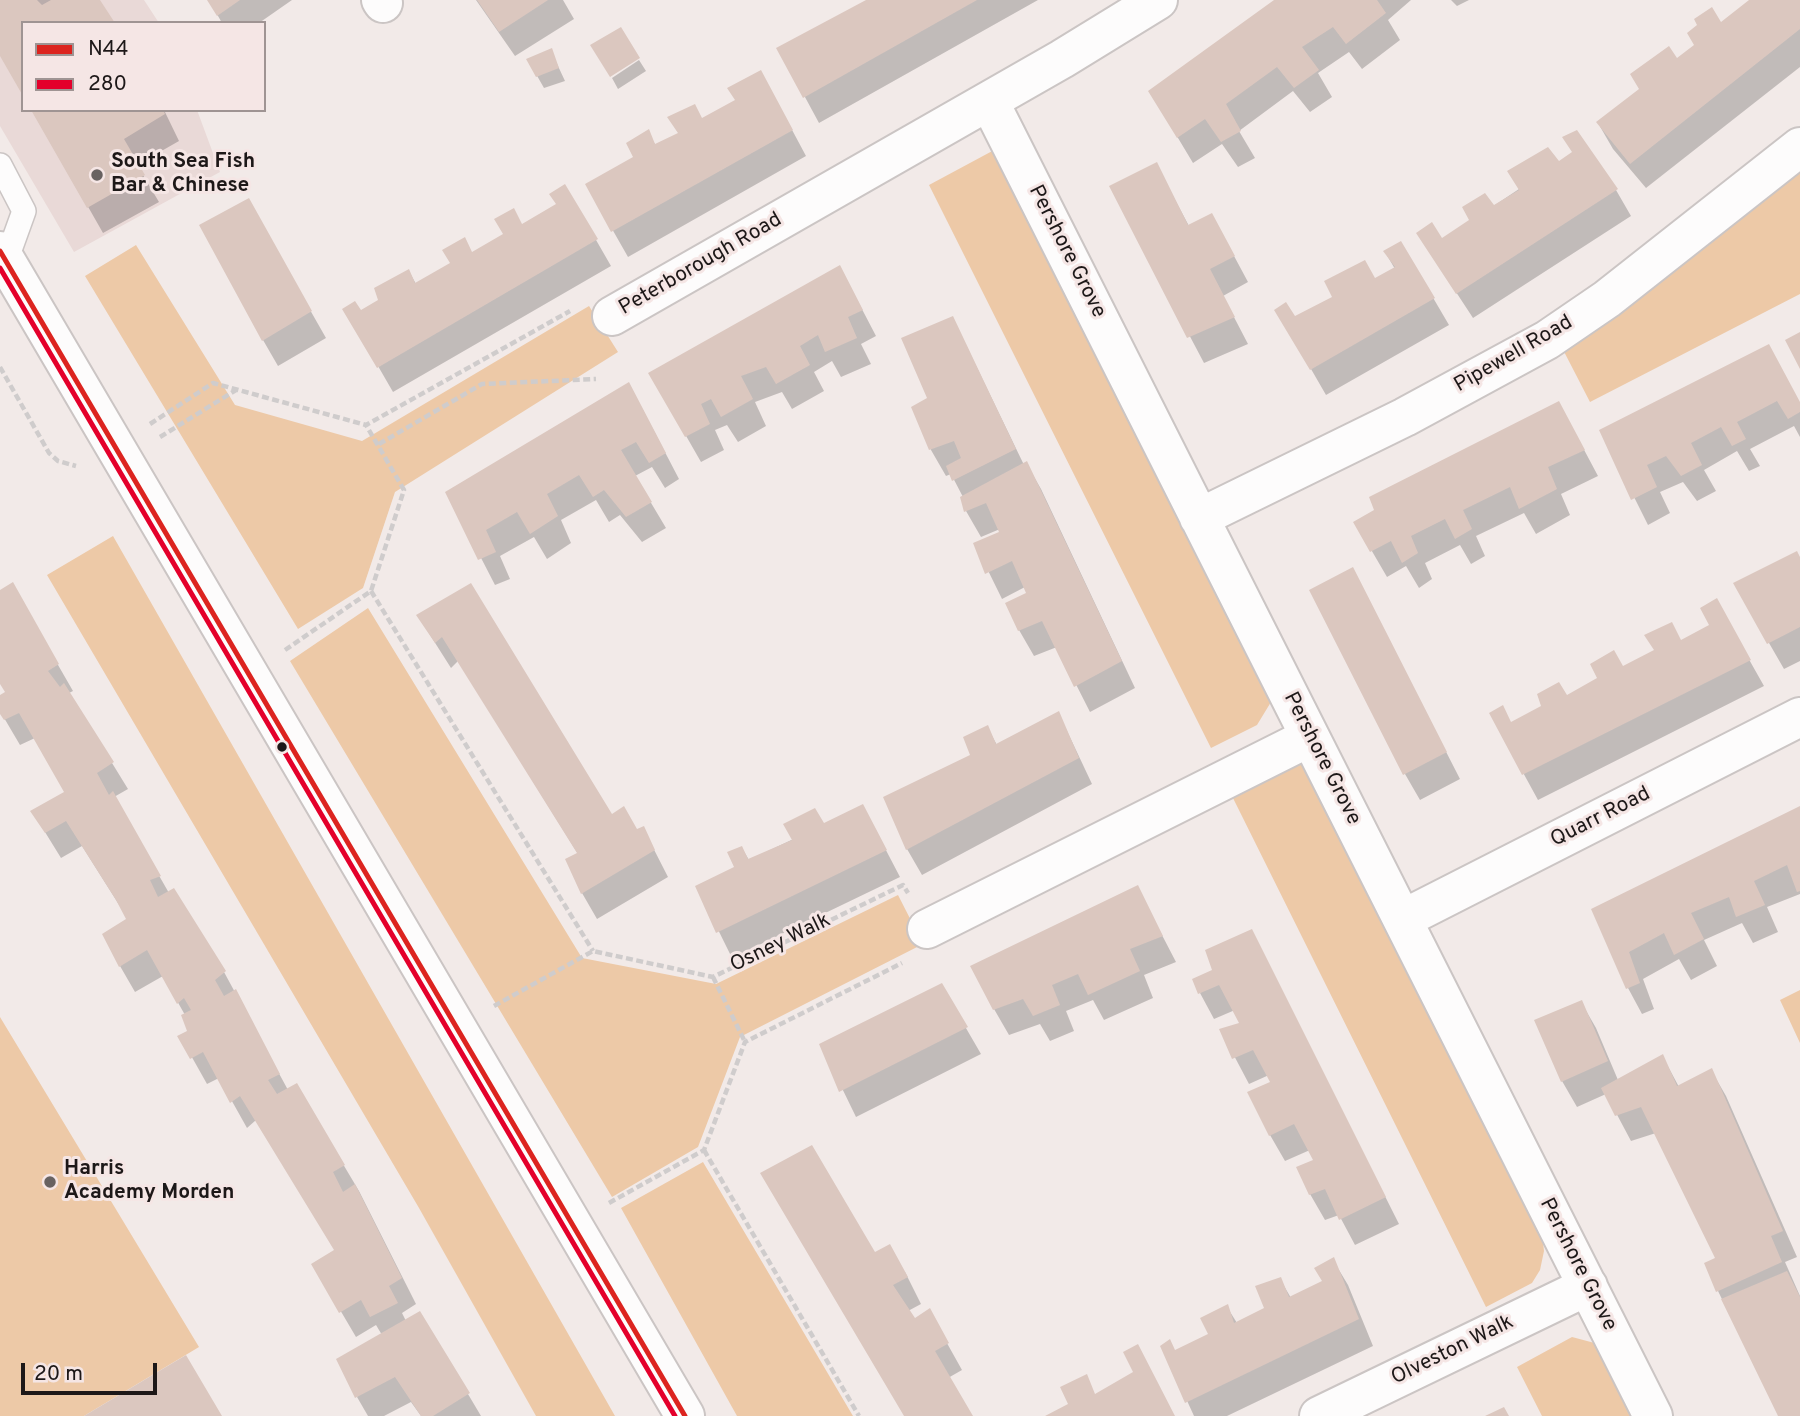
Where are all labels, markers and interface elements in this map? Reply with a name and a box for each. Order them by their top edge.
legend [21,21,266,112]
text: N44 [88,36,129,63]
text: 280 [88,71,127,98]
place label: South Sea Fish Bar & Chinese [111,150,255,200]
marker: South Sea Fish Bar & Chinese [89,167,105,183]
street label: Pershore Grove [1022,181,1110,323]
street label: Peterborough Road [615,208,787,322]
street label: Pipewell Road [1450,311,1578,399]
street label: Pershore Grove [1277,688,1365,830]
unlabelled marker [275,740,289,754]
street label: Quarr Road [1547,782,1655,854]
street label: Osney Walk [727,909,835,979]
place label: Harris Academy Morden [64,1157,234,1207]
marker: Harris Academy Morden [42,1174,58,1190]
street label: Pershore Grove [1533,1194,1621,1336]
street label: Olveston Walk [1388,1310,1518,1392]
scale bar [24,1350,161,1394]
text: 20 m [34,1361,83,1388]

